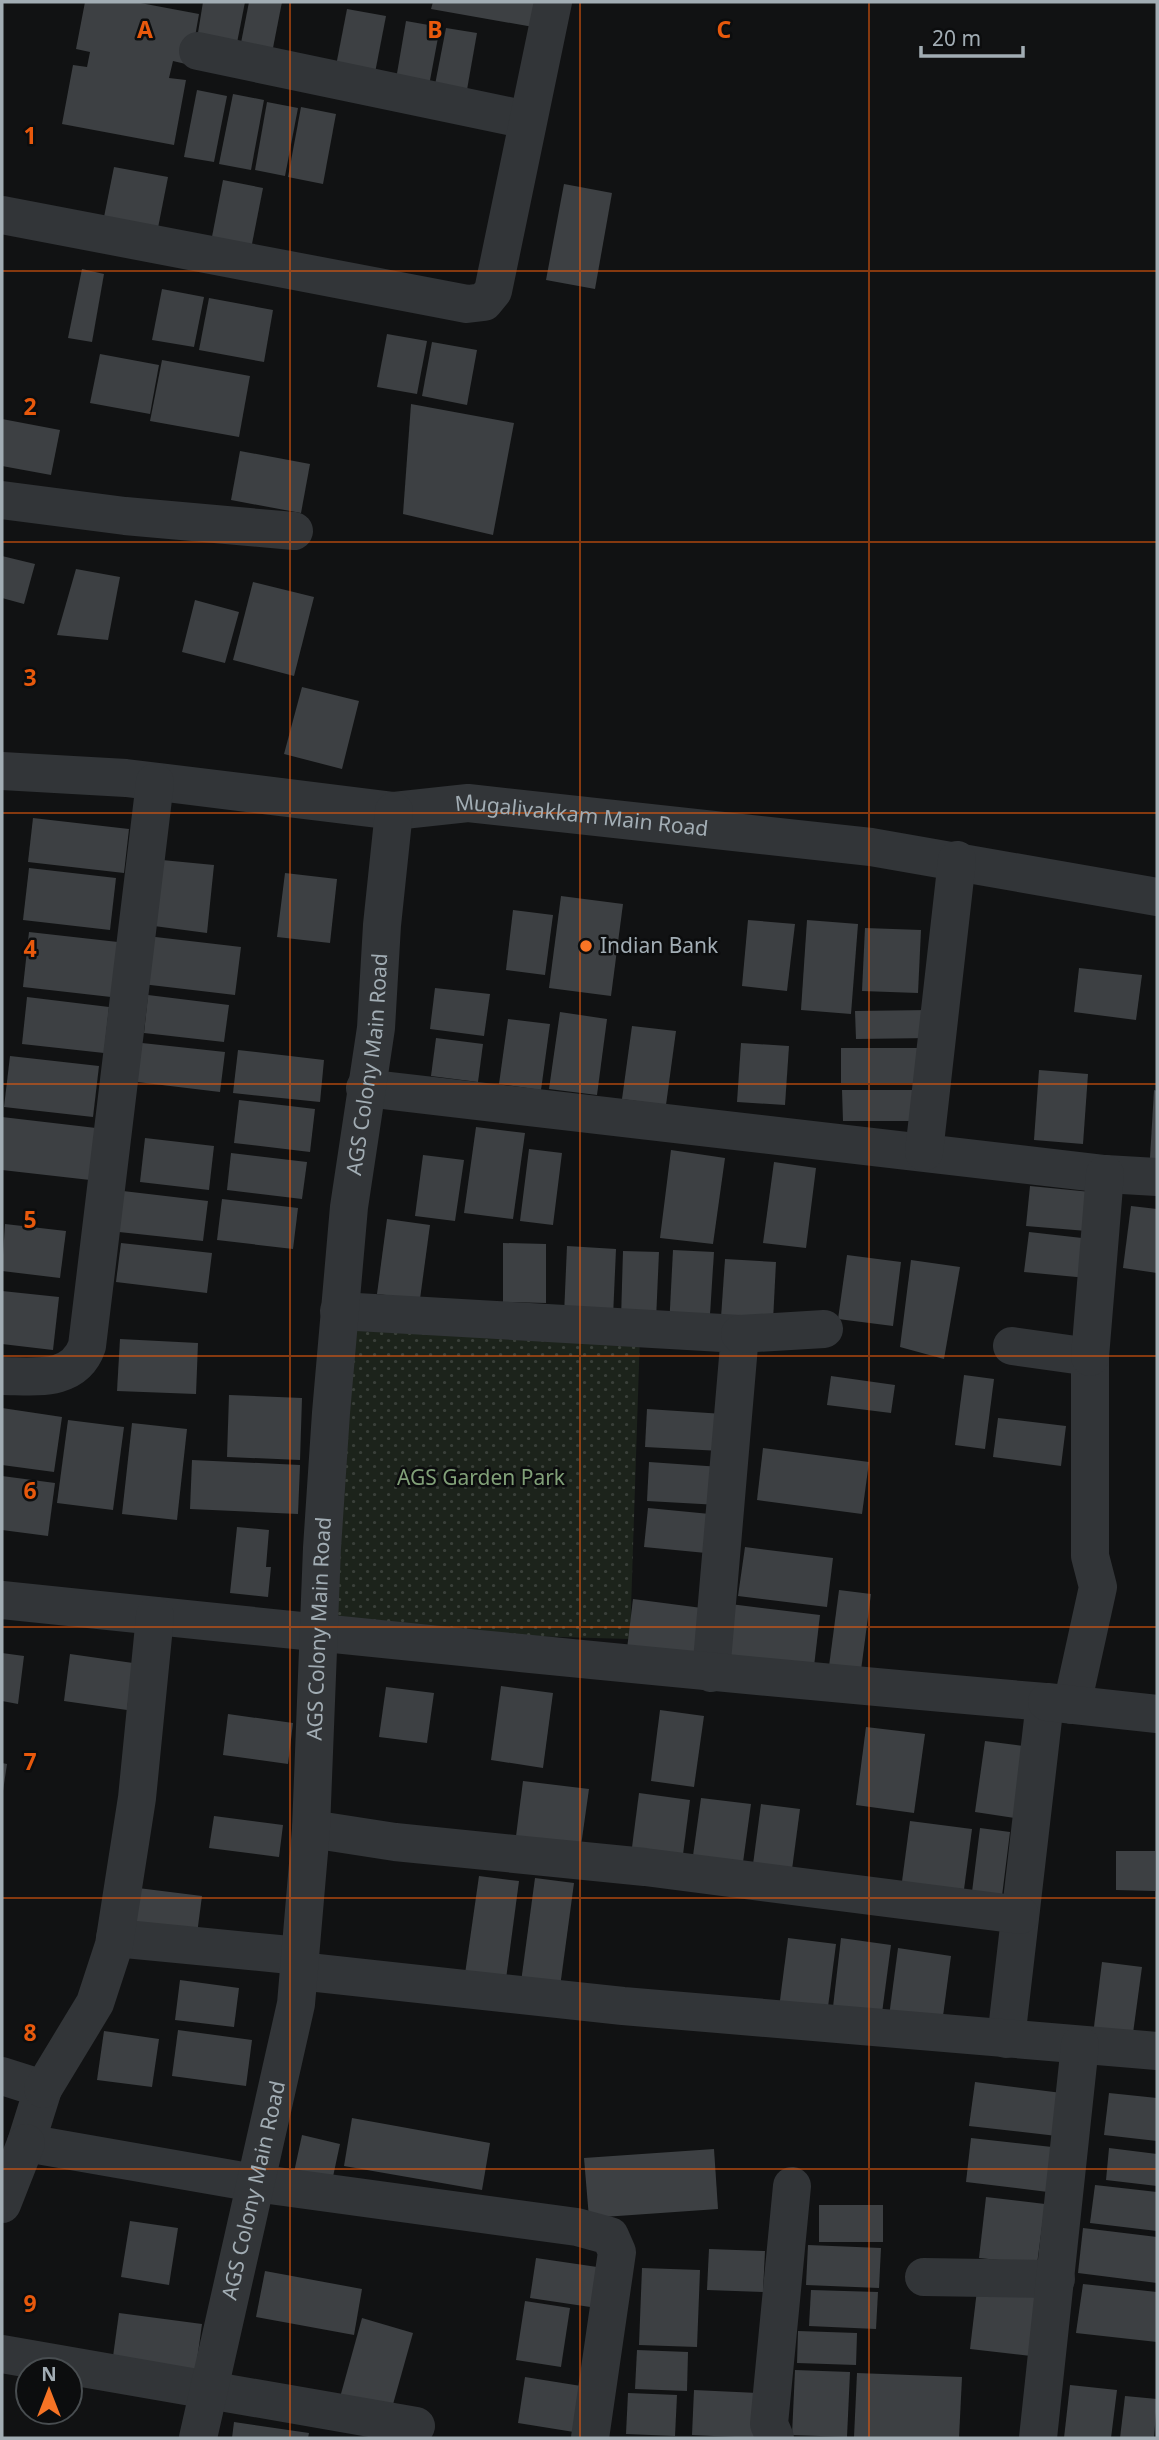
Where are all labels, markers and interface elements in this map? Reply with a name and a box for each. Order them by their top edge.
text: A [137,13,153,45]
text: B [427,13,443,45]
text: C [717,13,732,45]
scale bar [921,14,1023,58]
text: 20 m [932,24,981,52]
text: 1 [23,119,37,151]
text: 2 [23,390,37,422]
text: 3 [23,661,37,693]
street label: Mugalivakkam Main Road [454,787,710,842]
place label: Indian Bank [600,931,719,959]
text: 4 [23,932,37,964]
marker: Indian Bank [578,938,594,954]
street label: AGS Colony Main Road [339,952,393,1177]
text: 5 [23,1203,37,1235]
park label: AGS Garden Park [397,1463,566,1491]
text: 6 [23,1474,37,1506]
street label: AGS Colony Main Road [299,1516,337,1741]
text: 7 [23,1745,37,1777]
text: 8 [23,2016,37,2048]
street label: AGS Colony Main Road [215,2078,291,2302]
text: 9 [23,2287,37,2319]
north arrow [14,2356,84,2426]
text: N [41,2361,57,2387]

